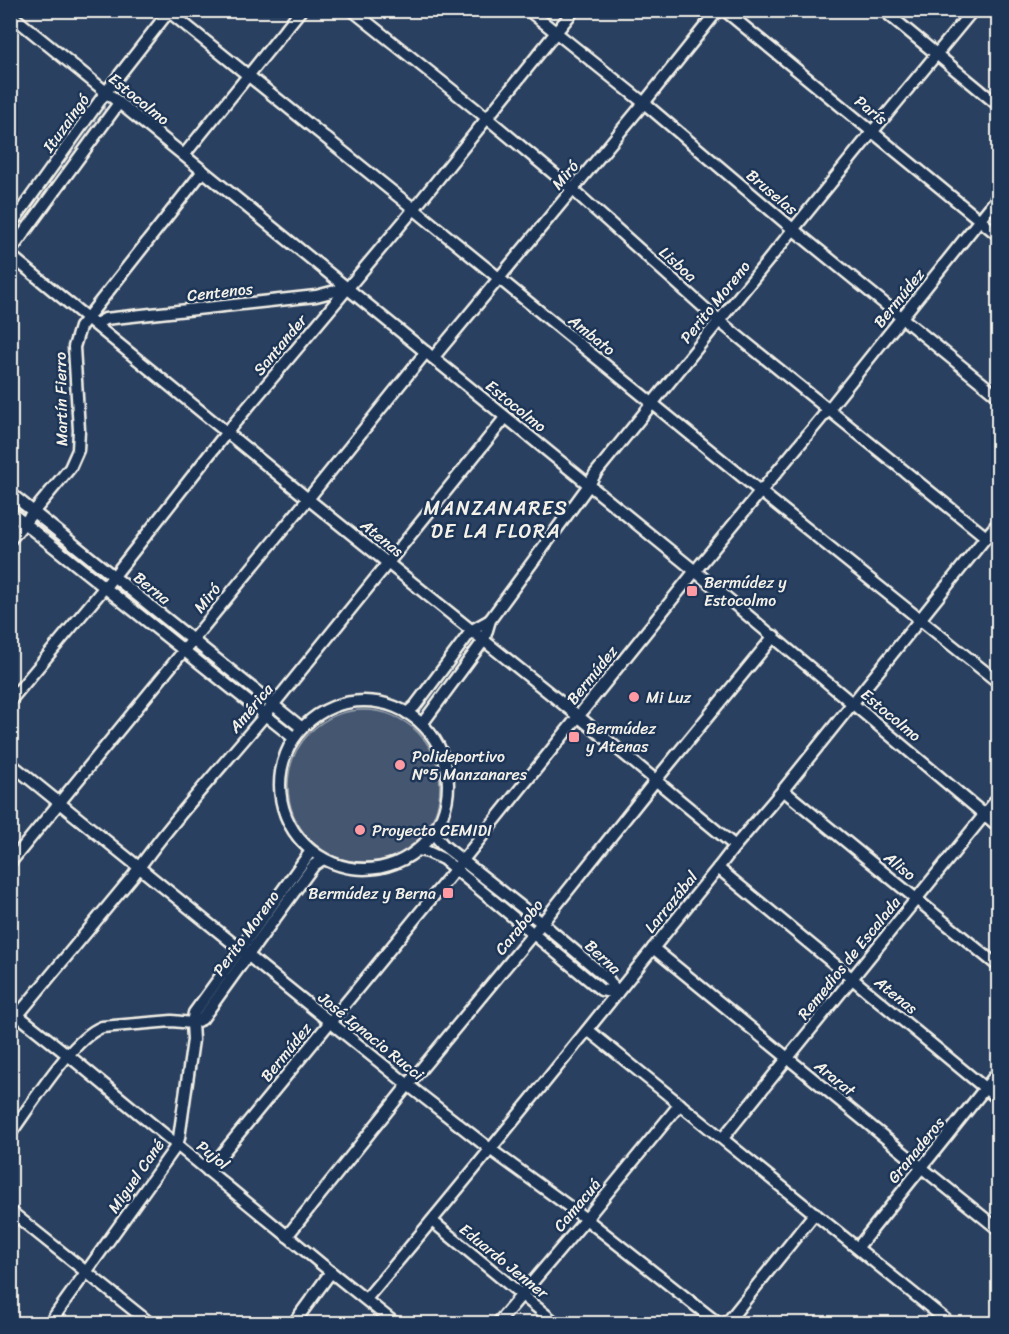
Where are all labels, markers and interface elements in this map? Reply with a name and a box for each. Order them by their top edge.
street label: Estocolmo [102,65,176,133]
street label: Ituzaingó [34,87,98,159]
street label: París [848,87,895,133]
street label: Miró [544,153,587,197]
street label: Bruselas [739,161,805,223]
street label: Lisboa [652,239,704,289]
street label: Perito Moreno [672,254,758,350]
street label: Bermúdez [866,261,933,334]
street label: Centenos [186,274,255,310]
street label: Ambato [561,306,622,363]
street label: Santander [245,307,316,382]
street label: Martín Fierro [46,352,76,446]
street label: Estocolmo [479,372,553,440]
district label: MANZANARES DE LA FLORA [424,491,568,549]
street label: Atenas [353,511,410,565]
street label: Berna [127,564,178,613]
place label: Bermúdez y Estocolmo [704,568,787,615]
street label: Miró [186,576,229,620]
marker: Bermúdez y Estocolmo [685,584,699,598]
street label: Bermúdez [559,638,626,711]
street label: América [221,676,281,740]
street label: Estocolmo [854,681,928,749]
place label: Mi Luz [646,683,692,712]
marker: Mi Luz [627,690,641,704]
place label: Bermúdez y Atenas [586,714,656,761]
marker: Bermúdez y Atenas [567,730,581,744]
place label: Polideportivo Nº5 Manzanares [412,742,528,789]
marker: Polideportivo Nº5 Manzanares [393,758,407,772]
place label: Proyecto CEMIDI [372,816,492,845]
marker: Proyecto CEMIDI [353,823,367,837]
street label: Aliso [877,843,923,888]
street label: Larrazábal [637,864,706,940]
place label: Bermúdez y Berna [308,879,436,908]
street label: Perito Moreno [205,884,287,982]
marker: Bermúdez y Berna [441,886,455,900]
street label: Remedios de Escalada [790,889,909,1026]
street label: Carabobo [487,892,551,962]
street label: Berna [578,932,629,982]
street label: Atenas [867,968,924,1022]
street label: José Ignacio Rucci [311,983,431,1088]
street label: Bermúdez [253,1015,320,1088]
street label: Ararat [807,1052,862,1104]
street label: Granaderos [880,1110,953,1190]
street label: Pujol [190,1132,237,1178]
street label: Miguel Cané [100,1133,172,1219]
street label: Camacuá [546,1172,608,1238]
street label: Eduardo Jenner [453,1216,556,1307]

